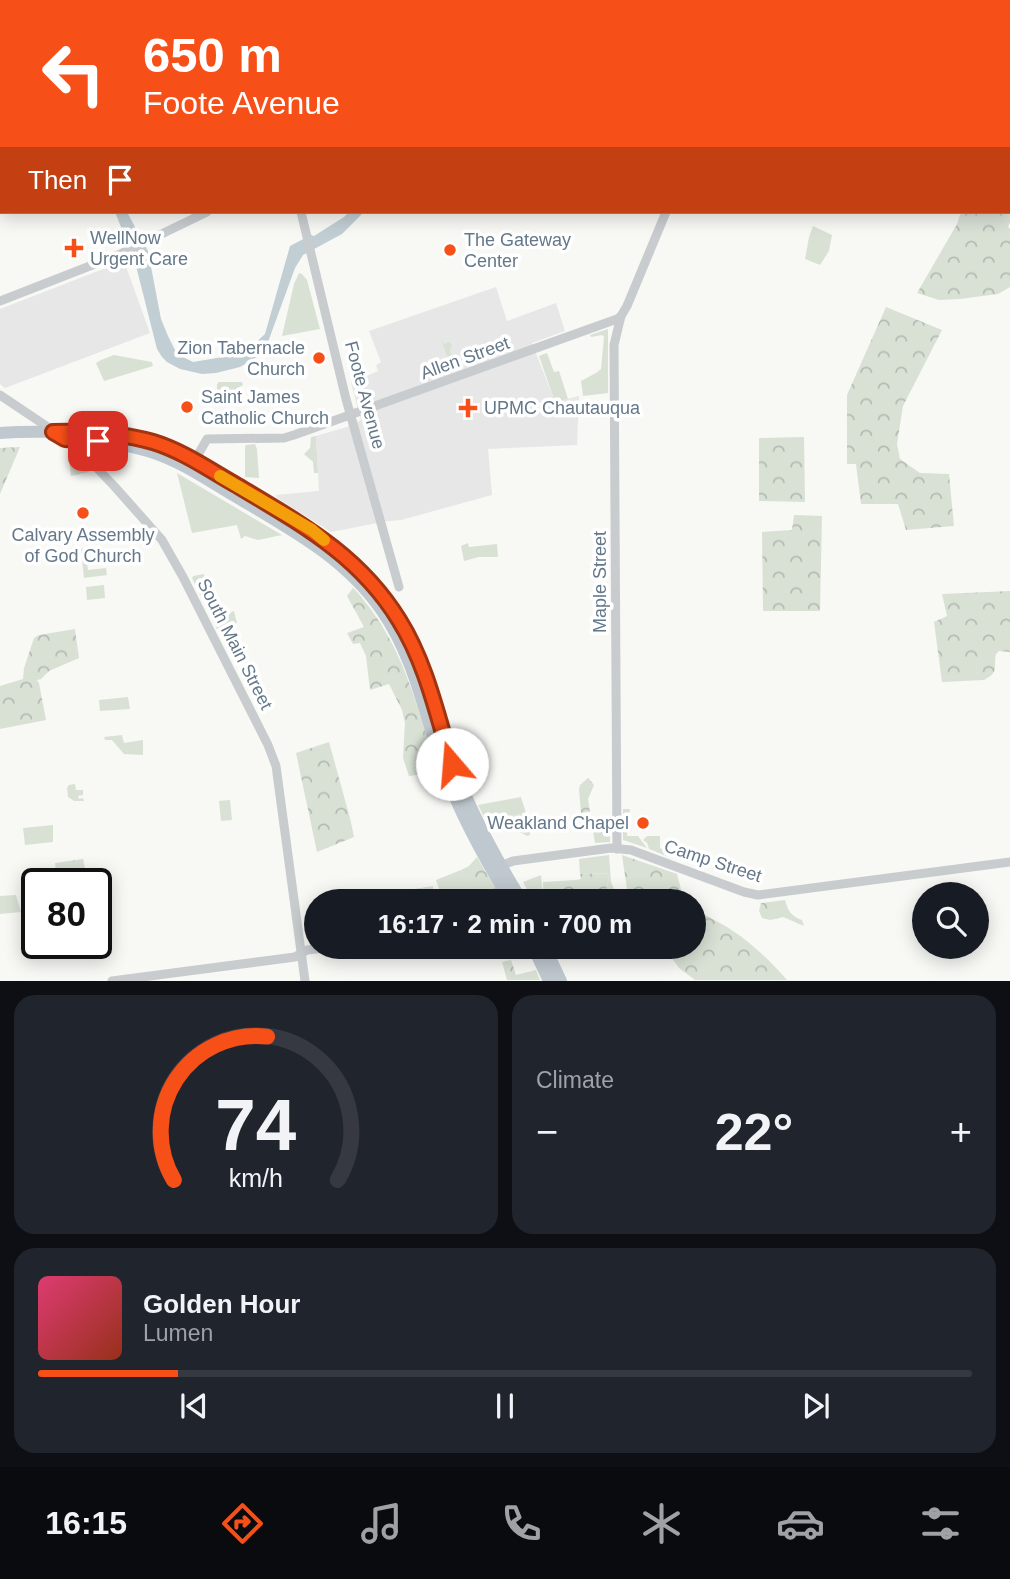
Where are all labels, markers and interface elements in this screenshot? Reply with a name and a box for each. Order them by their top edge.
icon: left [28,28,119,119]
text: 650 m [143,28,282,82]
text: Foote Avenue [143,85,340,121]
icon: arrive [101,161,139,199]
text: Then [28,165,87,195]
place label: WellNow Urgent Care [90,228,188,269]
place label: The Gateway Center [464,230,571,271]
marker: WellNow Urgent Care [64,238,84,258]
marker: The Gateway Center [442,242,458,258]
street label: Allen Street [418,333,512,383]
place label: Zion Tabernacle Church [177,338,305,379]
street label: Foote Avenue [341,339,389,451]
marker: Zion Tabernacle Church [311,350,327,366]
place label: Saint James Catholic Church [201,387,329,428]
marker: UPMC Chautauqua [458,398,478,418]
place label: UPMC Chautauqua [484,398,641,418]
marker: Saint James Catholic Church [179,399,195,415]
pin [68,411,128,471]
icon: arrive [79,422,117,460]
marker: Calvary Assembly of God Church [75,505,91,521]
place label: Calvary Assembly of God Church [11,525,155,566]
street label: Maple Street [590,531,610,633]
street label: South Main Street [193,575,277,713]
position arrow [415,727,489,801]
place label: Weakland Chapel [487,813,629,833]
marker: Weakland Chapel [635,815,651,831]
street label: Camp Street [662,836,764,886]
speed limit sign: 80 [21,868,112,959]
map controls [912,882,989,959]
button: search [912,882,989,959]
text: 16:17 · 2 min · 700 m [378,909,632,939]
text: Climate [536,1067,614,1093]
text: 74 [216,1085,297,1166]
text: 22° [715,1103,793,1161]
text: − [536,1111,558,1153]
text: + [950,1111,972,1153]
text: km/h [229,1164,283,1192]
text: Golden Hour [143,1289,300,1319]
text: Lumen [143,1320,213,1346]
icon: previous [175,1387,213,1425]
icon: pause [486,1387,524,1425]
icon: next [797,1387,835,1425]
icon: directions [218,1499,267,1548]
icon: music [357,1499,406,1548]
icon: phone [497,1499,546,1548]
icon: climate [637,1499,686,1548]
icon: car [776,1499,825,1548]
icon: filters [916,1499,965,1548]
text: 16:15 [45,1505,127,1541]

